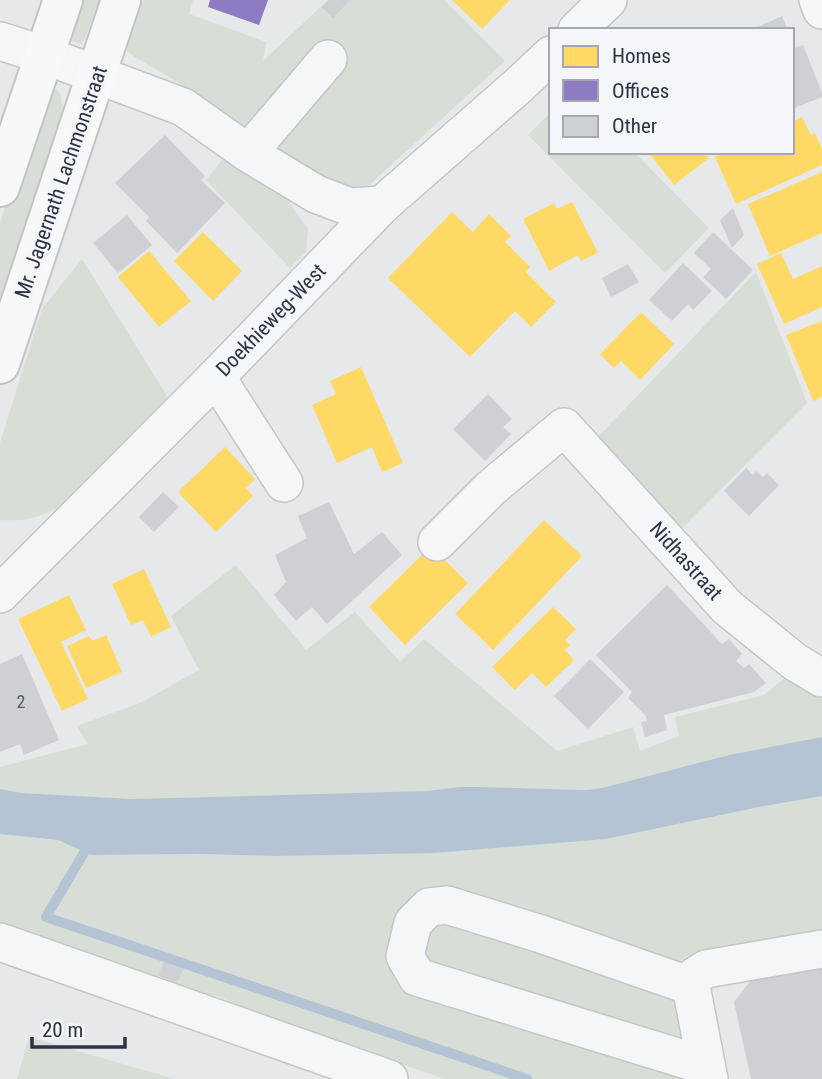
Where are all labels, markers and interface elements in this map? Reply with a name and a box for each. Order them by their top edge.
legend [549,28,794,154]
text: Homes [612,44,671,68]
street label: Mr. Jagernath Lachmonstraat [10,63,112,301]
text: Offices [612,79,669,103]
text: Other [612,114,657,138]
street label: Doekhieweg-West [211,259,331,381]
street label: Nidhastraat [645,517,727,605]
house number: 2 [17,691,26,712]
scale bar [32,1006,124,1050]
text: 20 m [42,1018,83,1042]

